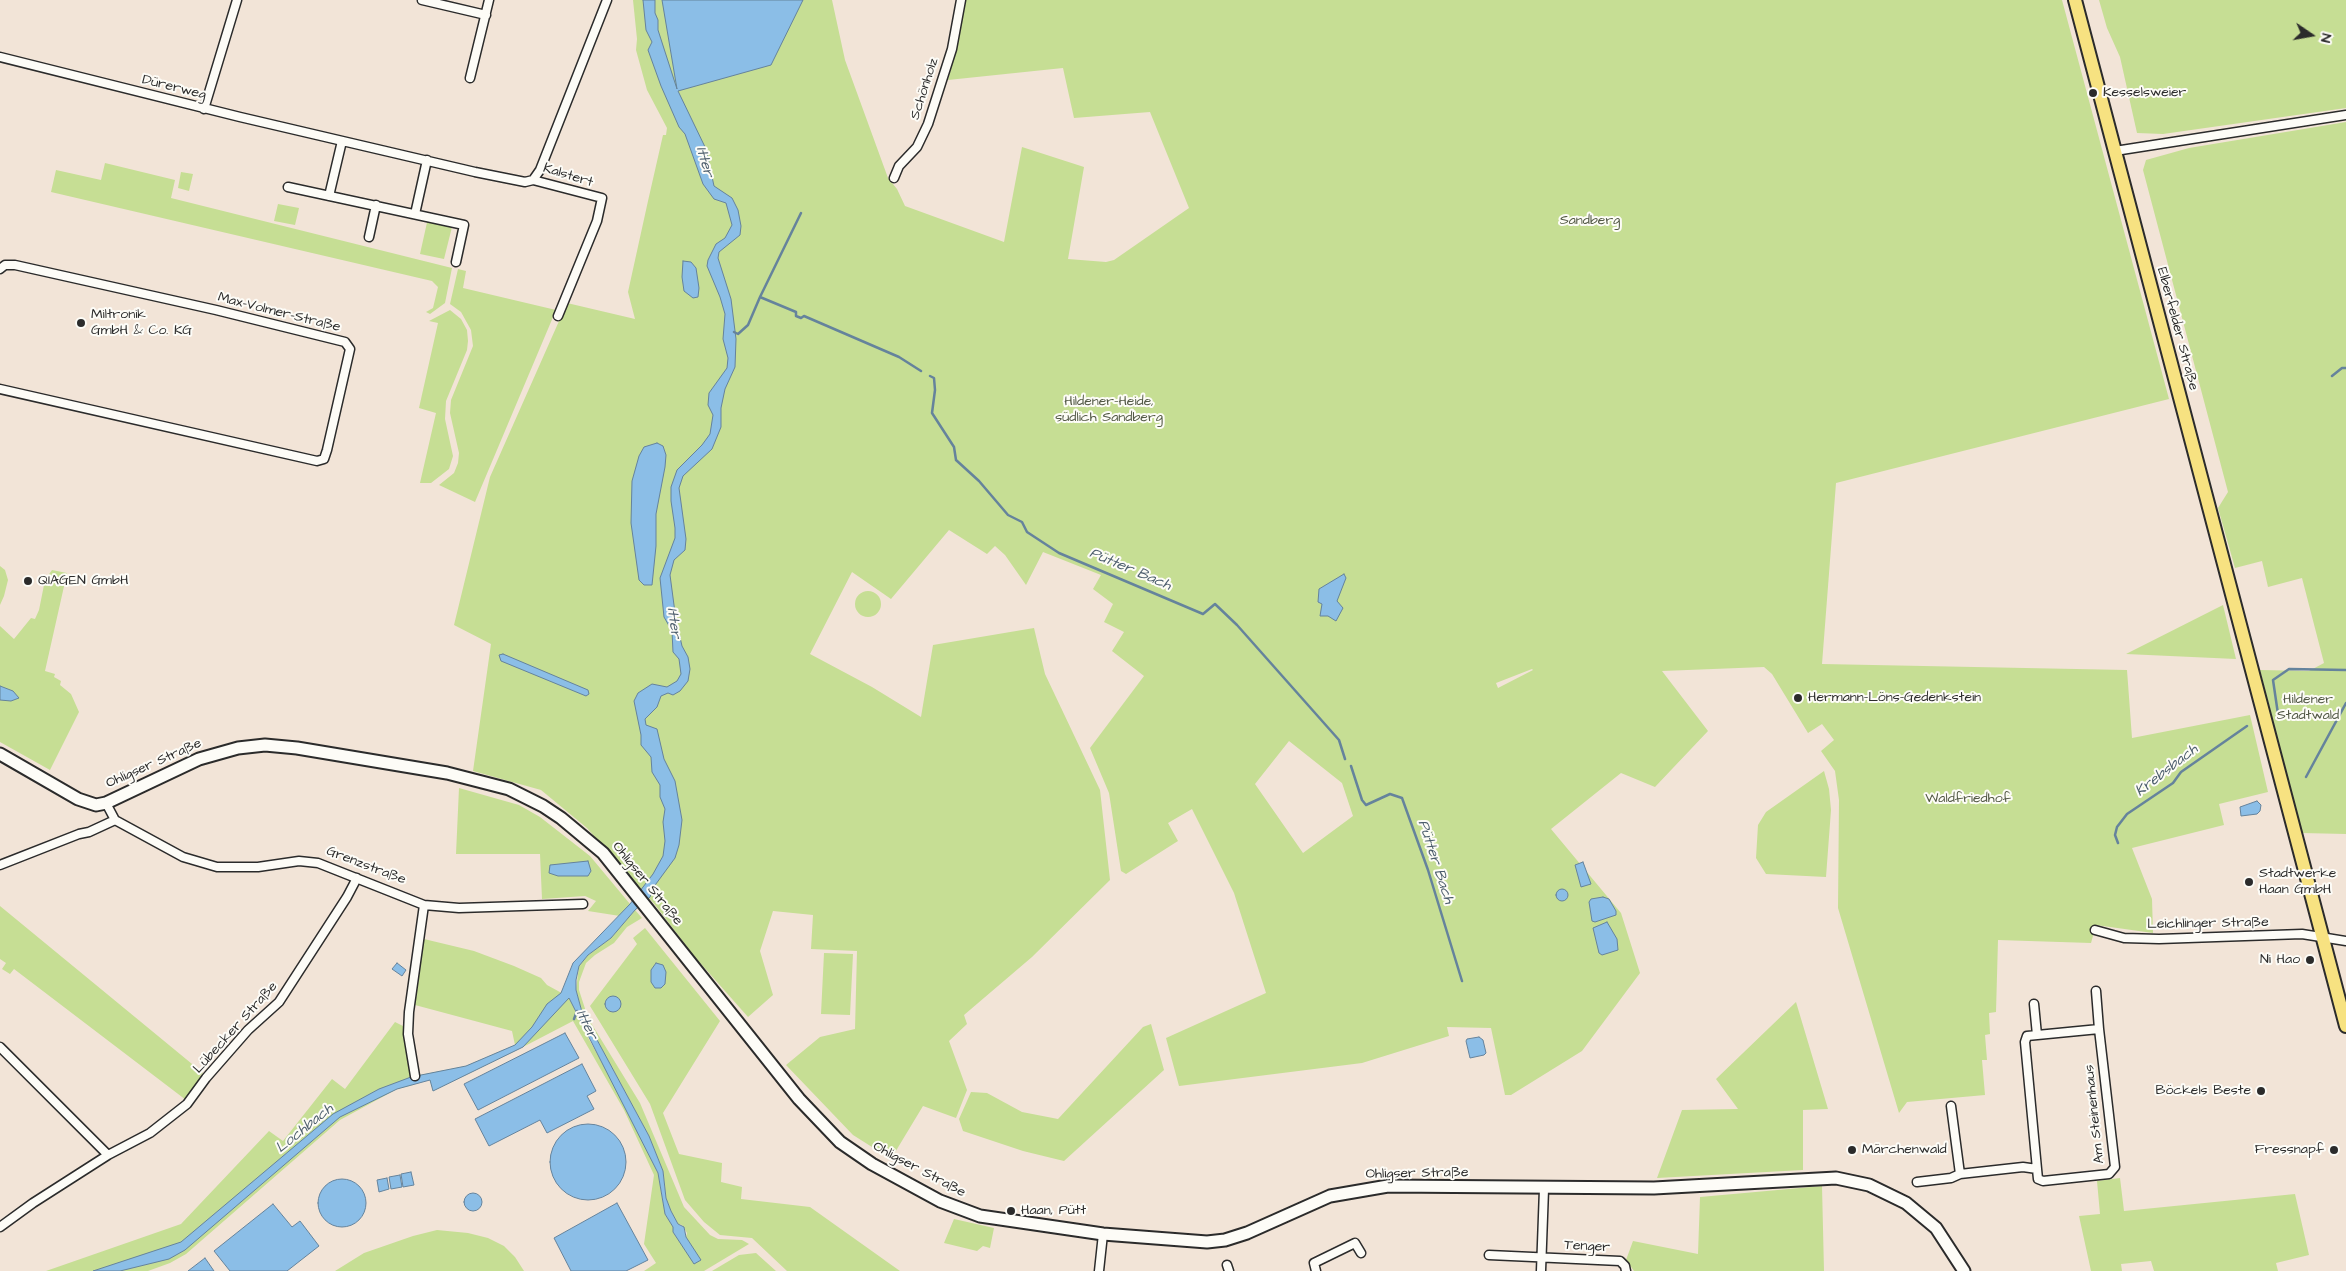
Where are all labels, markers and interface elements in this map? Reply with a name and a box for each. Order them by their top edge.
north arrow [2286,10,2336,60]
text: N [2315,32,2336,44]
street label: Schönholz [907,56,943,122]
street label: Dürerweg [140,72,208,104]
place label: Kesselsweier [2103,85,2186,101]
marker: Kesselsweier [2087,87,2099,99]
water label: Itter [691,145,717,179]
street label: Kalstert [541,160,595,192]
park label: Sandberg [1560,213,1620,229]
street label: Elberfelder Straße [2152,266,2202,392]
street label: Max-Volmer-Straße [216,290,342,336]
place label: Miltronik GmbH & Co. KG [91,307,192,340]
marker: Miltronik GmbH & Co. KG [75,317,87,329]
park label: Hildener-Heide, südlich Sandberg [1055,394,1163,427]
water label: Pütter Bach [1086,545,1174,595]
place label: QIAGEN GmbH [38,573,128,589]
marker: QIAGEN GmbH [22,575,34,587]
water label: Itter [662,607,684,639]
place label: Hermann-Löns-Gedenkstein [1808,690,1981,706]
marker: Hermann-Löns-Gedenkstein [1792,692,1804,704]
park label: Hildener Stadtwald [2277,692,2339,724]
street label: Ohligser Straße [104,735,204,793]
water label: Krebsbach [2132,741,2202,801]
park label: Waldfriedhof [1925,791,2011,807]
water label: Pütter Bach [1413,818,1457,906]
street label: Ohligser Straße [608,839,686,929]
street label: Grenzstraße [324,843,408,889]
place label: Stadtwerke Haan GmbH [2259,866,2336,899]
marker: Stadtwerke Haan GmbH [2243,876,2255,888]
street label: Leichlinger Straße [2147,915,2269,933]
place label: Ni Hao [2260,952,2300,968]
marker: Ni Hao [2304,954,2316,966]
street label: Lübecker Straße [190,979,282,1077]
water label: Itter [571,1007,601,1043]
street label: Am Steinenhaus [2081,1064,2109,1164]
place label: Böckels Beste [2156,1083,2251,1099]
marker: Böckels Beste [2255,1085,2267,1097]
water label: Lochbach [273,1100,337,1158]
street label: Ohligser Straße [870,1138,968,1202]
place label: Märchenwald [1862,1142,1947,1158]
place label: Fressnapf [2255,1142,2324,1158]
marker: Märchenwald [1846,1144,1858,1156]
marker: Fressnapf [2328,1144,2340,1156]
street label: Ohligser Straße [1365,1165,1469,1183]
place label: Haan, Pütt [1021,1203,1086,1219]
marker: Haan, Pütt [1005,1205,1017,1217]
street label: Tenger [1564,1237,1610,1257]

